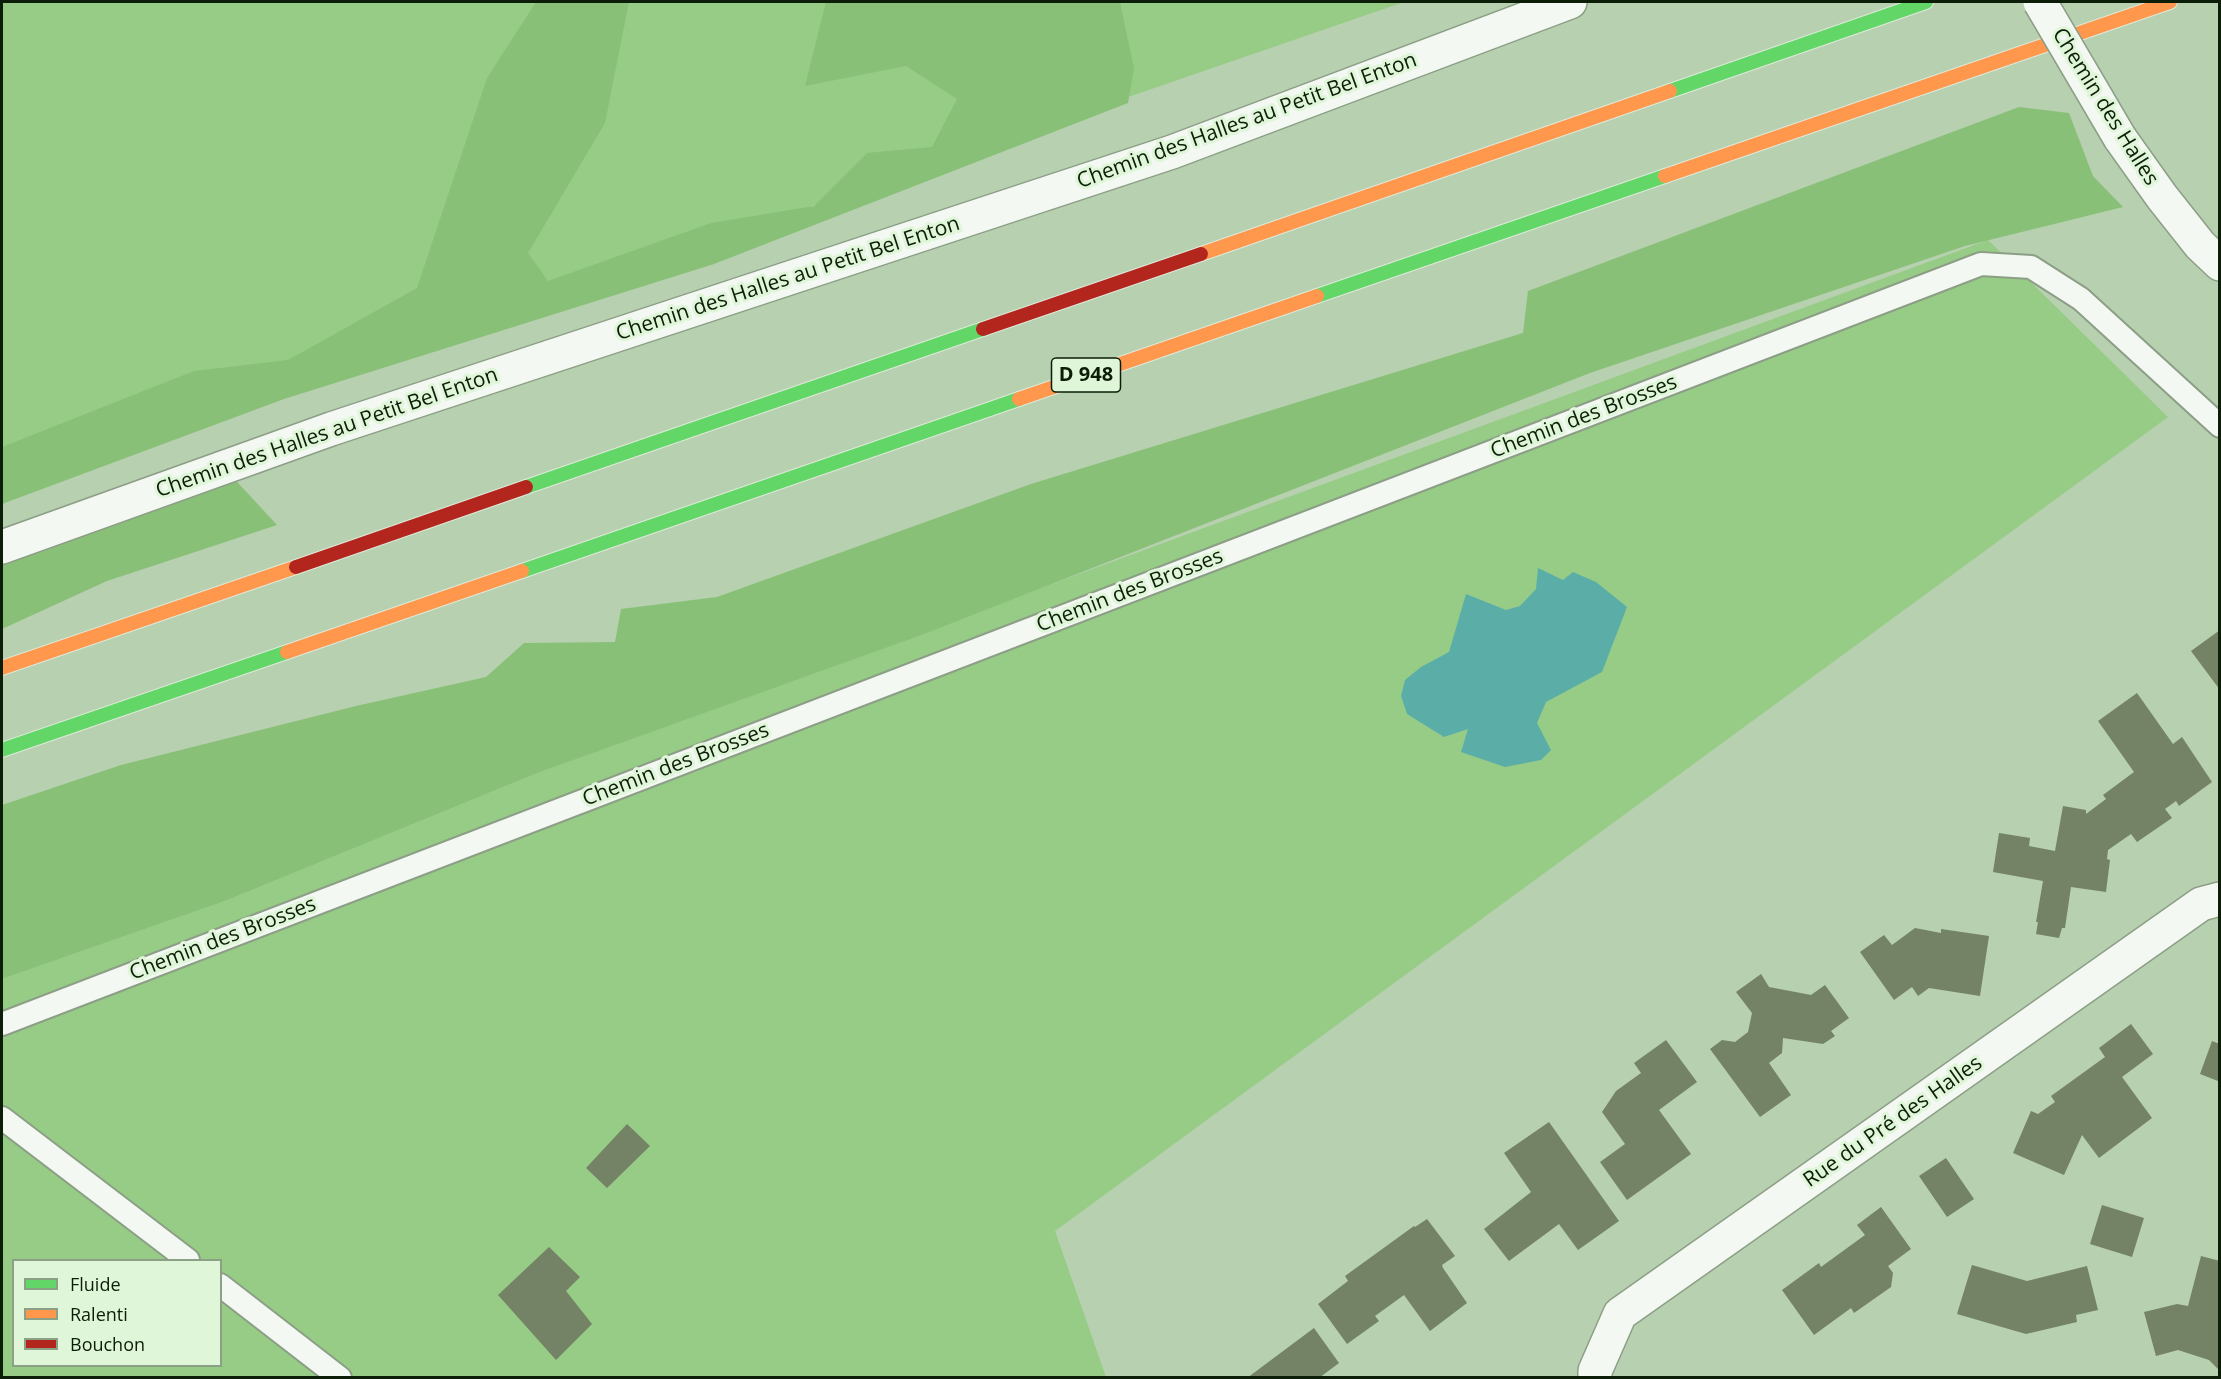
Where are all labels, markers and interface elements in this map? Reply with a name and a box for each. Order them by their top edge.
street label: Chemin des Halles [2046,24,2164,190]
street label: Chemin des Halles au Petit Bel Enton [1074,48,1420,194]
street label: Chemin des Halles au Petit Bel Enton [613,211,963,347]
road number: D 948 [1052,358,1120,392]
street label: Chemin des Halles au Petit Bel Enton [153,363,501,503]
street label: Chemin des Brosses [1487,370,1681,464]
street label: Chemin des Brosses [1033,544,1227,638]
street label: Chemin des Brosses [579,718,773,812]
street label: Chemin des Brosses [126,892,320,986]
street label: Rue du Pré des Halles [1799,1051,1987,1193]
legend [12,1259,222,1367]
text: Fluide [70,1272,121,1296]
text: Ralenti [70,1302,128,1326]
text: Bouchon [70,1332,145,1356]

